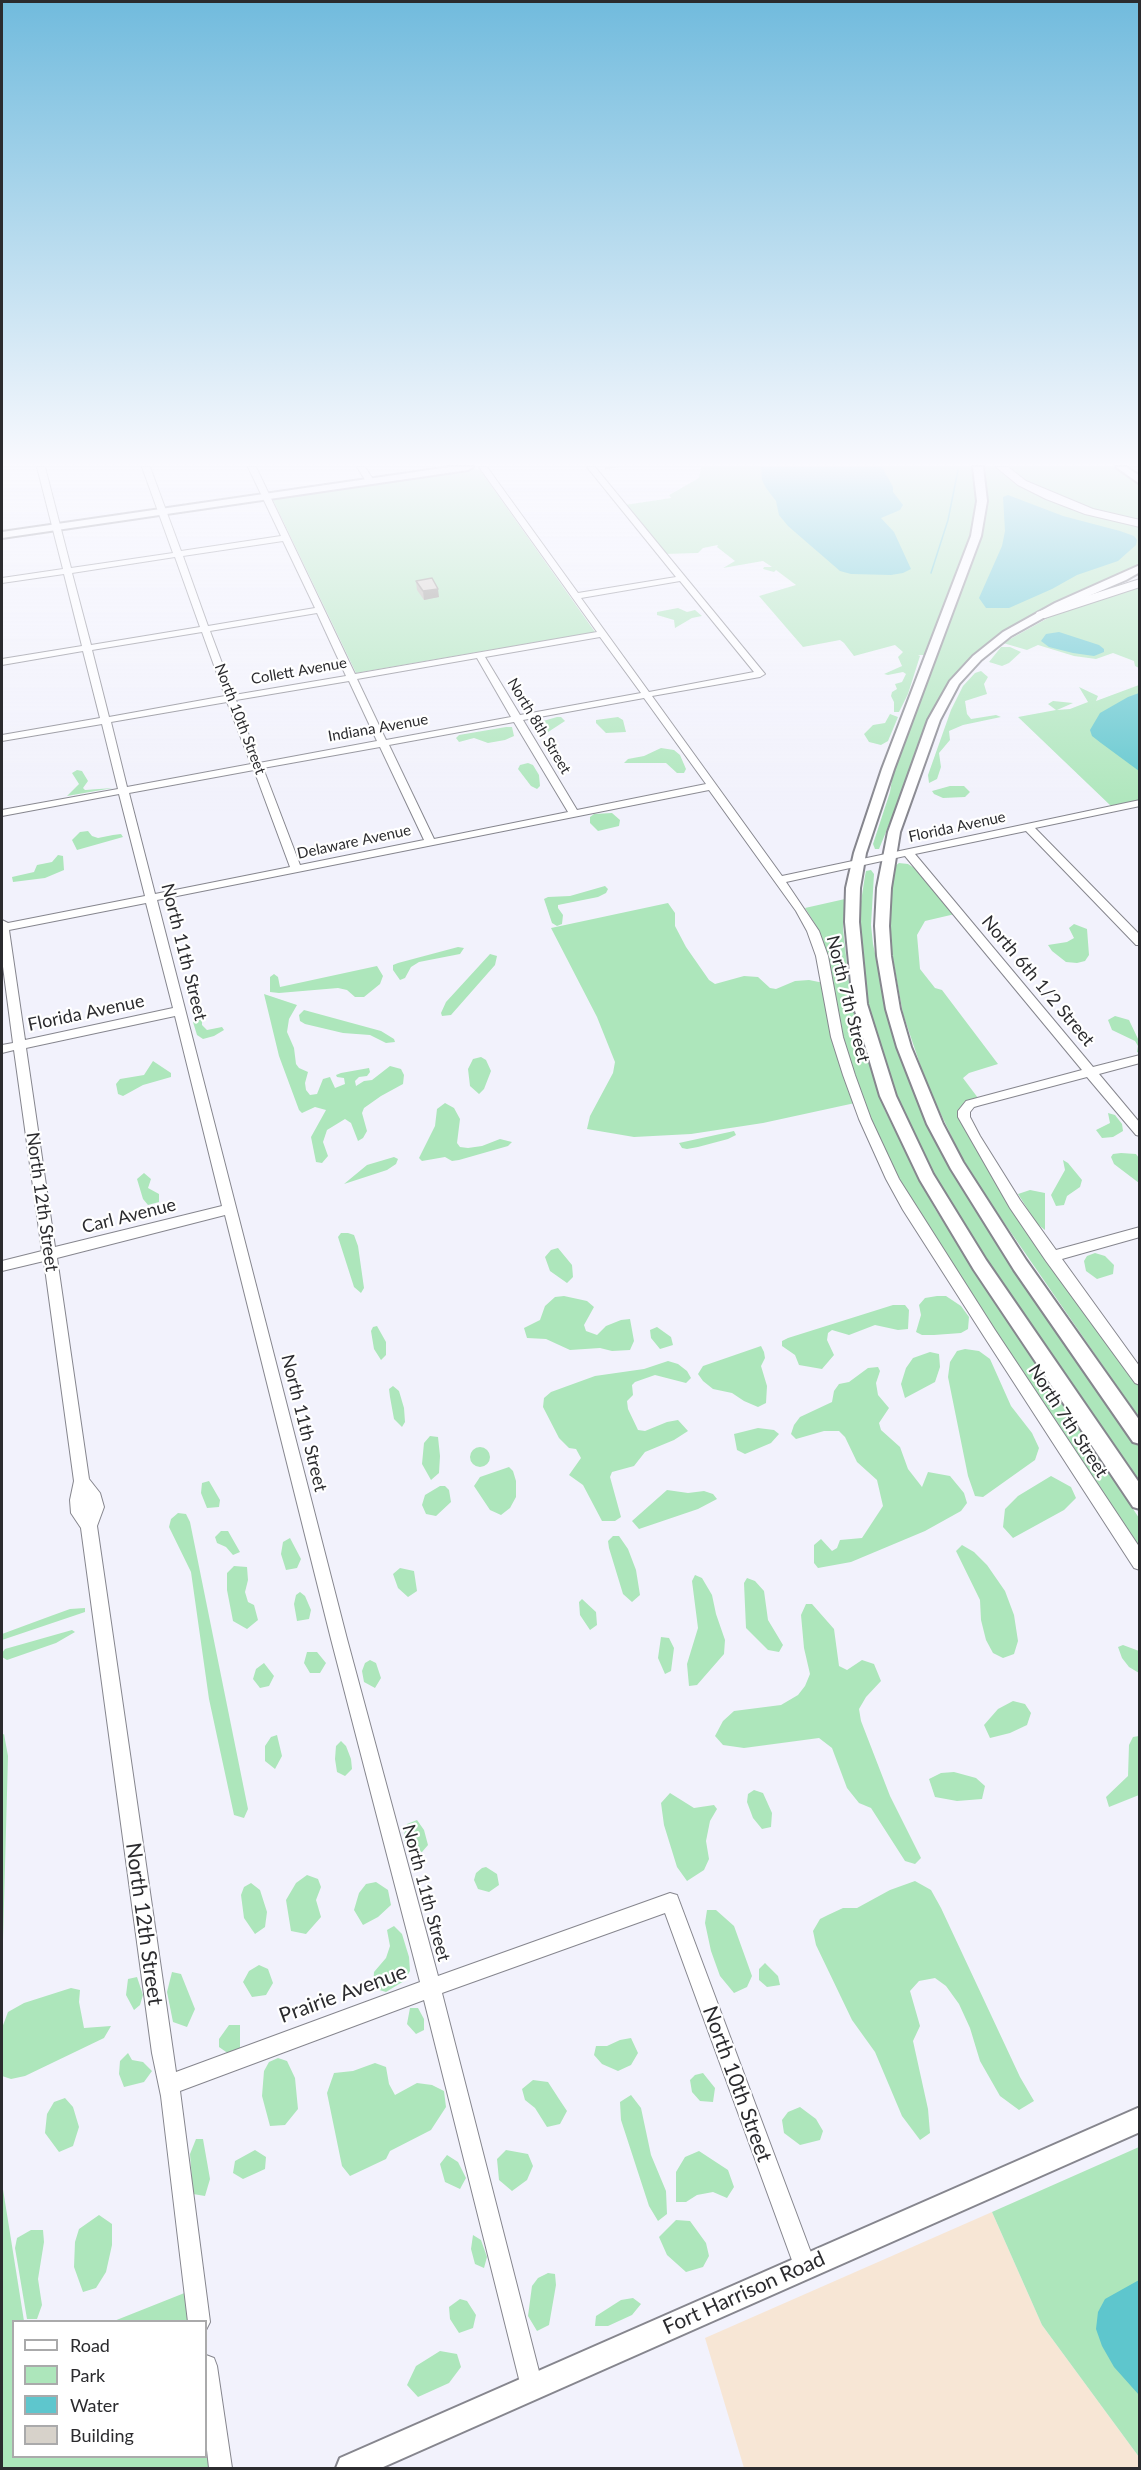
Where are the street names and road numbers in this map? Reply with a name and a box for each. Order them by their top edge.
street label: Collett Avenue [250,654,348,688]
street label: North 10th Street [211,661,269,777]
street label: North 8th Street [503,675,575,777]
street label: Indiana Avenue [327,710,429,746]
street label: Florida Avenue [907,808,1007,846]
street label: Delaware Avenue [295,821,413,863]
street label: North 11th Street [157,881,211,1023]
street label: North 6th 1/2 Street [977,911,1099,1051]
street label: North 7th Street [822,933,874,1065]
street label: Florida Avenue [26,990,146,1036]
street label: North 12th Street [22,1131,62,1273]
street label: Carl Avenue [80,1194,178,1238]
street label: North 11th Street [277,1352,331,1494]
street label: North 7th Street [1023,1360,1113,1482]
street label: North 11th Street [397,1822,455,1964]
street label: North 12th Street [120,1841,168,2007]
street label: Prairie Avenue [276,1959,410,2029]
street label: North 10th Street [697,2003,777,2165]
street label: Fort Harrison Road [659,2246,829,2340]

